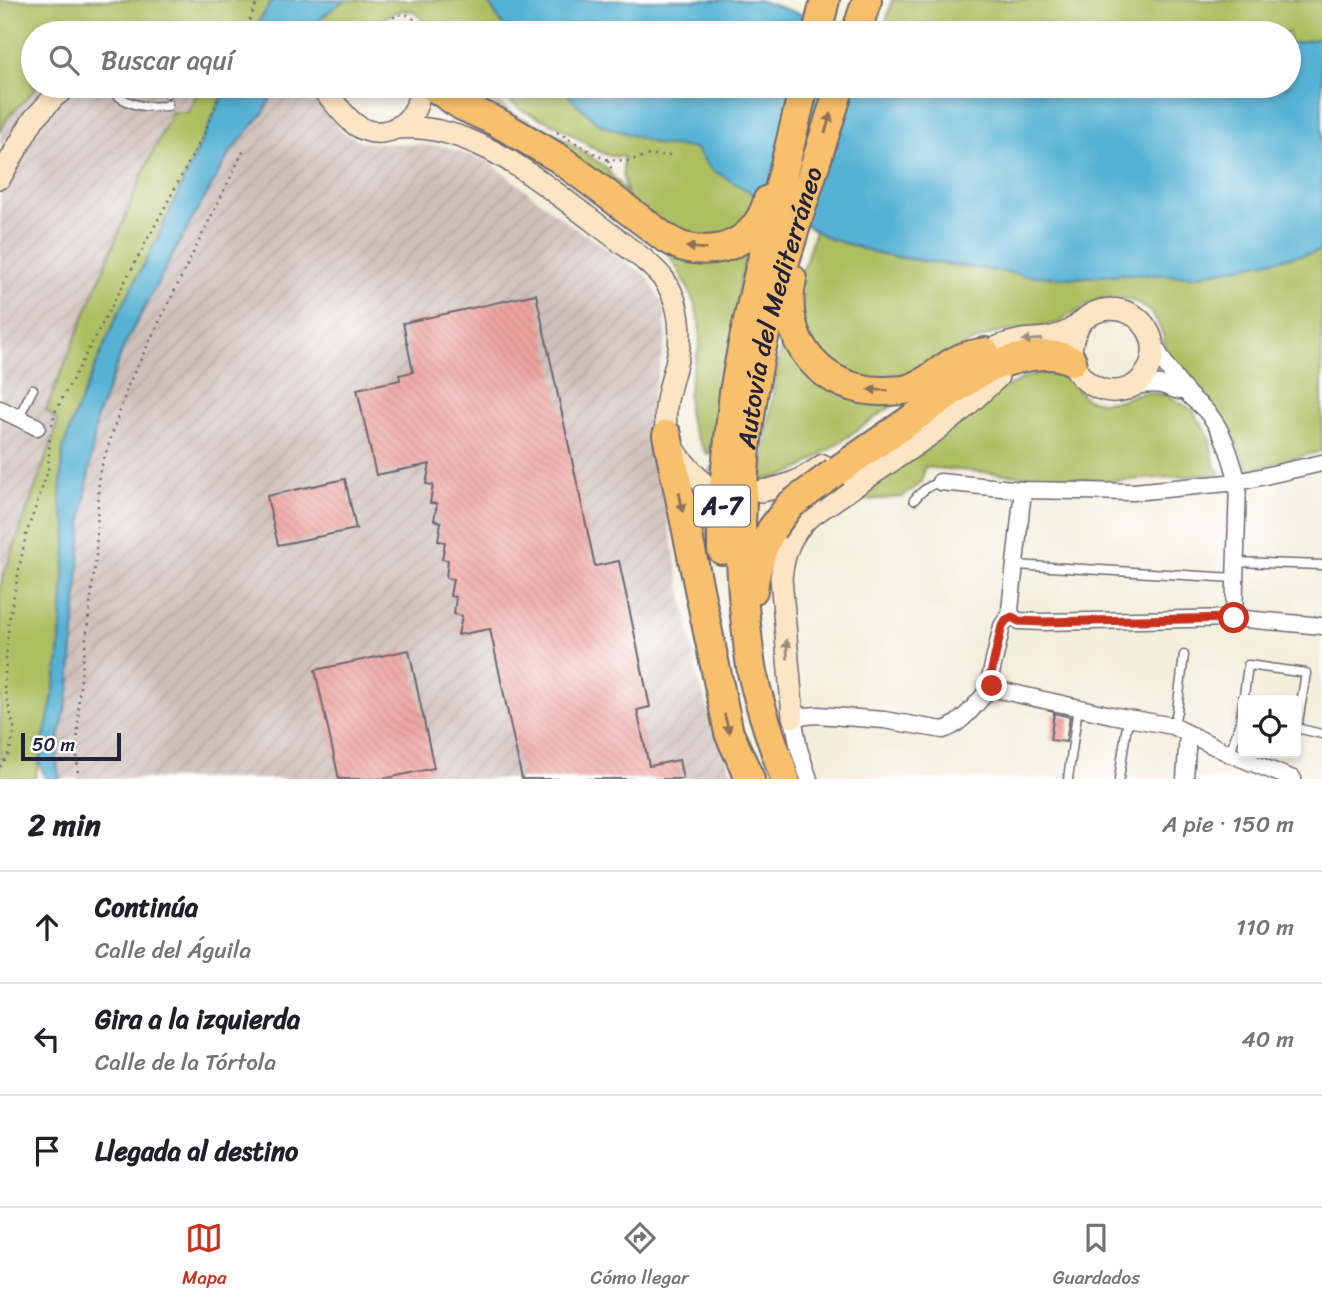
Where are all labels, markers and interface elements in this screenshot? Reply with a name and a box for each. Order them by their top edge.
search box [21,21,1301,98]
text: Buscar aquí [101,37,234,83]
icon: search [45,41,83,79]
one-way arrow [823,112,834,133]
street label: Autovía del Mediterráneo [723,160,836,452]
one-way arrow [685,242,707,253]
one-way arrow [1021,334,1043,345]
one-way arrow [866,384,888,395]
road number: A-7 [694,486,750,526]
one-way arrow [675,491,686,513]
route start [1218,602,1249,633]
one-way arrow [782,638,793,660]
route end [976,670,1007,701]
map controls [1238,695,1301,758]
button: locate [1238,695,1301,758]
one-way arrow [722,714,733,736]
text: 50 m [32,728,75,761]
scale bar [21,730,121,762]
text: 2 min [28,798,101,852]
text: A pie · 150 m [1162,804,1294,845]
text: Continúa [95,884,198,930]
text: 110 m [1236,907,1294,948]
icon: ahead [28,908,66,946]
text: Calle del Águila [95,930,251,971]
text: Gira a la izquierda [95,996,300,1042]
text: 40 m [1241,1019,1294,1060]
icon: left [28,1020,66,1058]
text: Calle de la Tórtola [95,1042,276,1083]
text: Llegada al destino [95,1128,298,1174]
icon: arrive [28,1132,66,1170]
tab: Mapa [182,1219,227,1294]
tab: Cómo llegar [591,1219,689,1294]
tab: Guardados [1053,1219,1140,1294]

